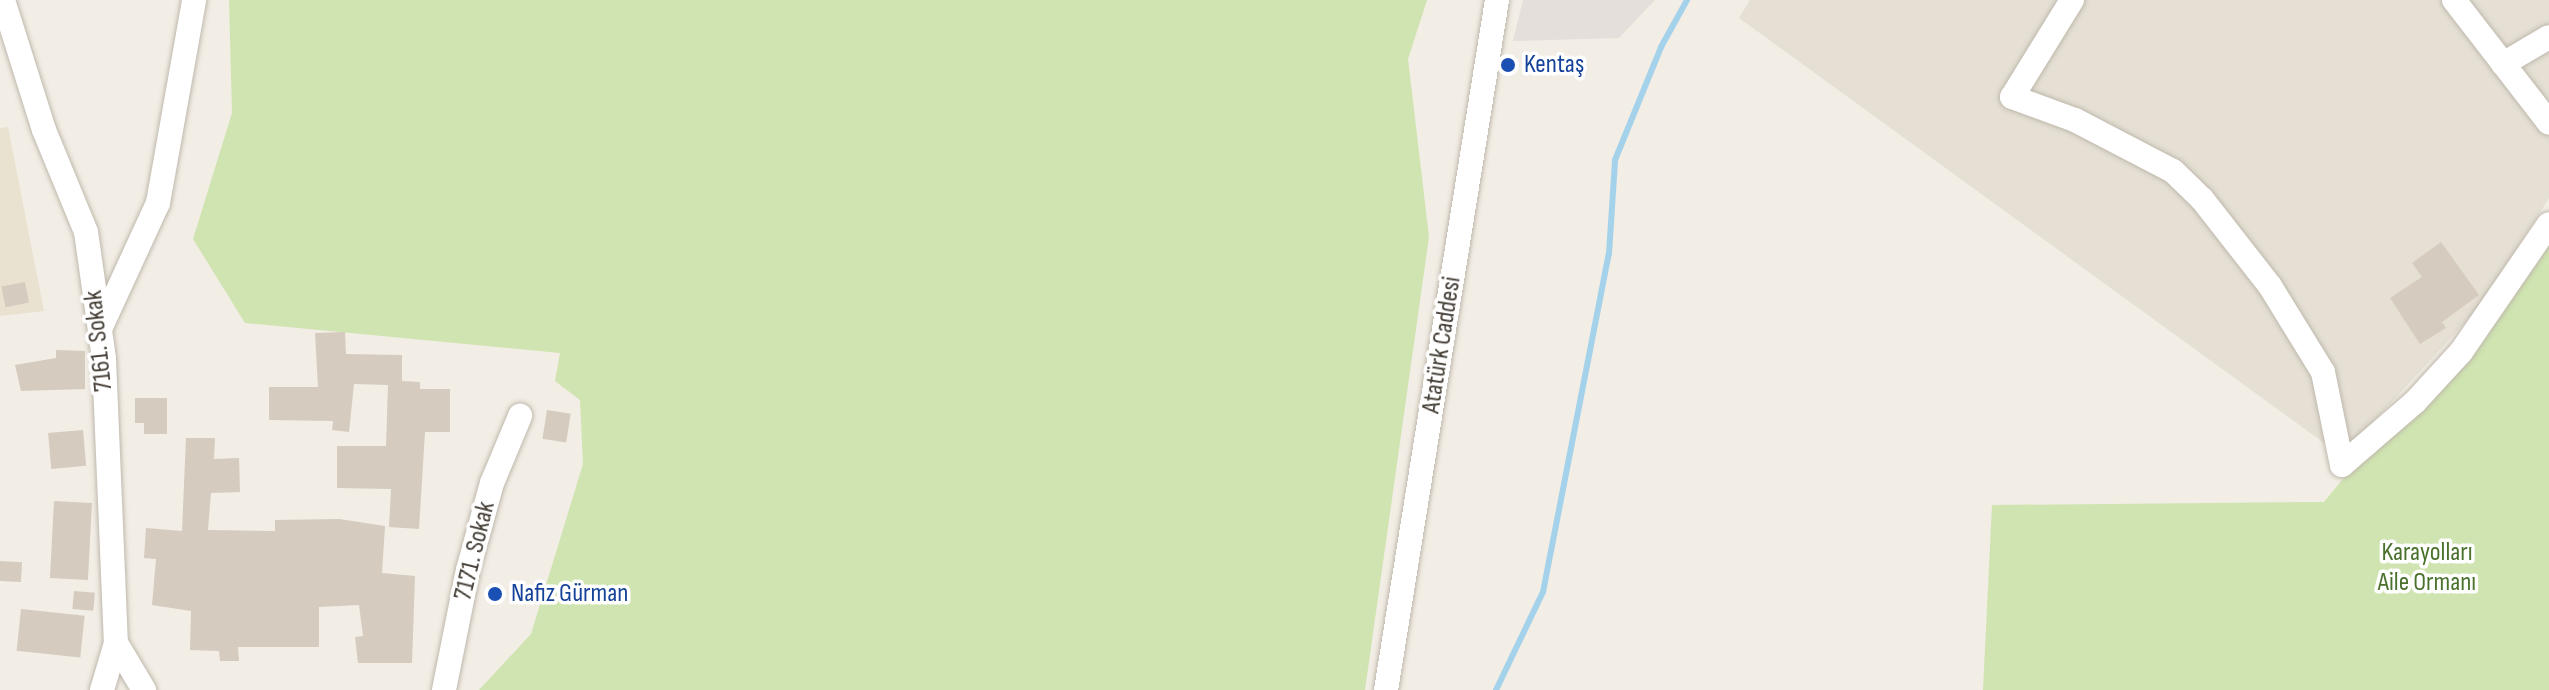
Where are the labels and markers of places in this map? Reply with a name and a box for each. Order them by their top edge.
place label: Kentaş [1524,49,1584,81]
marker: Kentaş [1499,56,1517,74]
place label: Nafiz Gürman [511,578,628,610]
marker: Nafiz Gürman [486,585,504,603]

